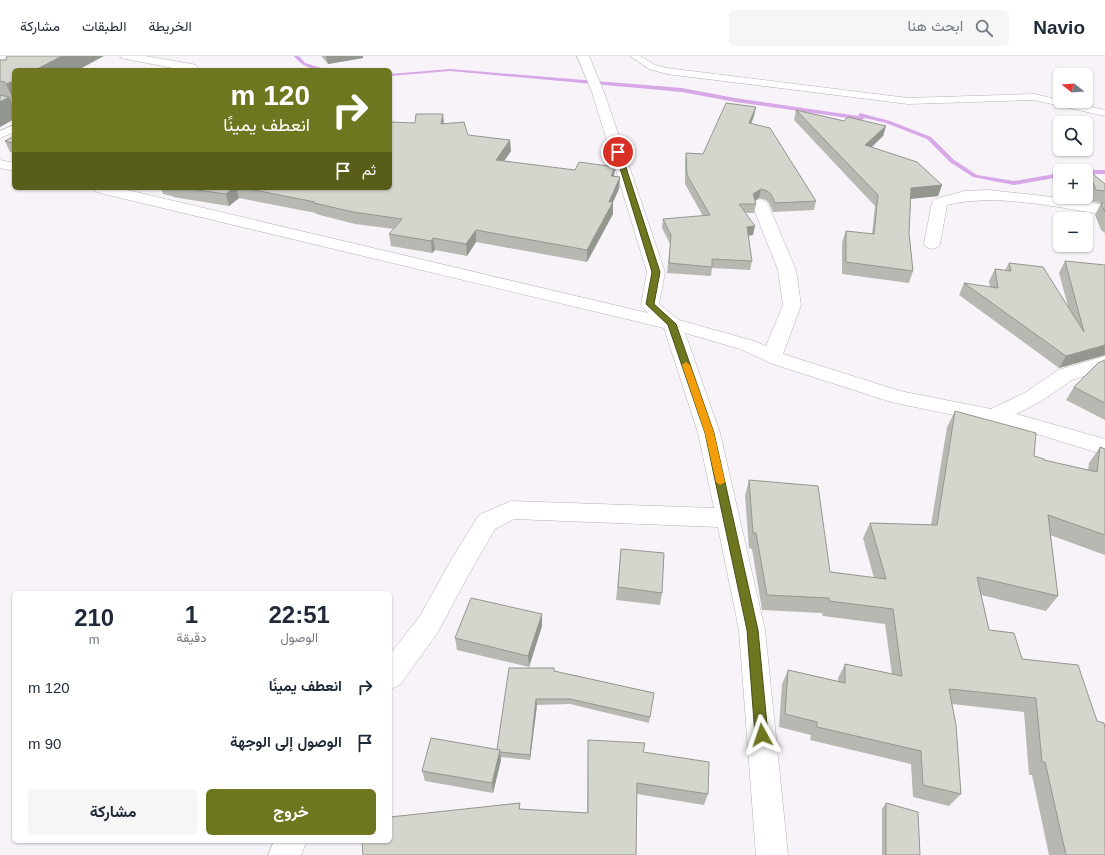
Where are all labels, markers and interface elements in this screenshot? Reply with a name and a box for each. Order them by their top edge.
search box [729,10,1009,46]
text: ابحث هنا [908,17,963,34]
icon: search [973,17,995,39]
text: Navio [1033,17,1085,38]
text: مشاركة [20,18,60,34]
text: الطبقات [82,18,126,34]
text: الخريطة [148,18,192,34]
north arrow [1053,68,1093,108]
map controls [1053,68,1093,252]
text: 120 m [231,80,310,111]
icon: right [324,84,376,136]
text: انعطف يمينًا [223,115,310,135]
button: search [1053,116,1093,156]
pin [601,135,635,169]
icon: arrive [607,141,629,163]
icon: arrive [332,160,354,182]
text: ثم [362,161,376,178]
button: + [1053,164,1093,204]
button: − [1053,212,1093,252]
text: 1 [185,601,198,628]
text: 22:51 [269,601,330,628]
text: 210 [74,604,114,631]
text: دقيقة [176,630,206,645]
text: الوصول [280,630,318,645]
text: m [89,632,100,647]
icon: right [354,676,376,698]
text: انعطف يمينًا [269,677,342,694]
text: 120 m [28,679,70,696]
position arrow [741,714,783,756]
icon: arrive [354,732,376,754]
text: الوصول إلى الوجهة [230,733,342,750]
text: 90 m [28,735,61,752]
button: مشاركة [28,789,198,835]
button: خروج [206,789,376,835]

